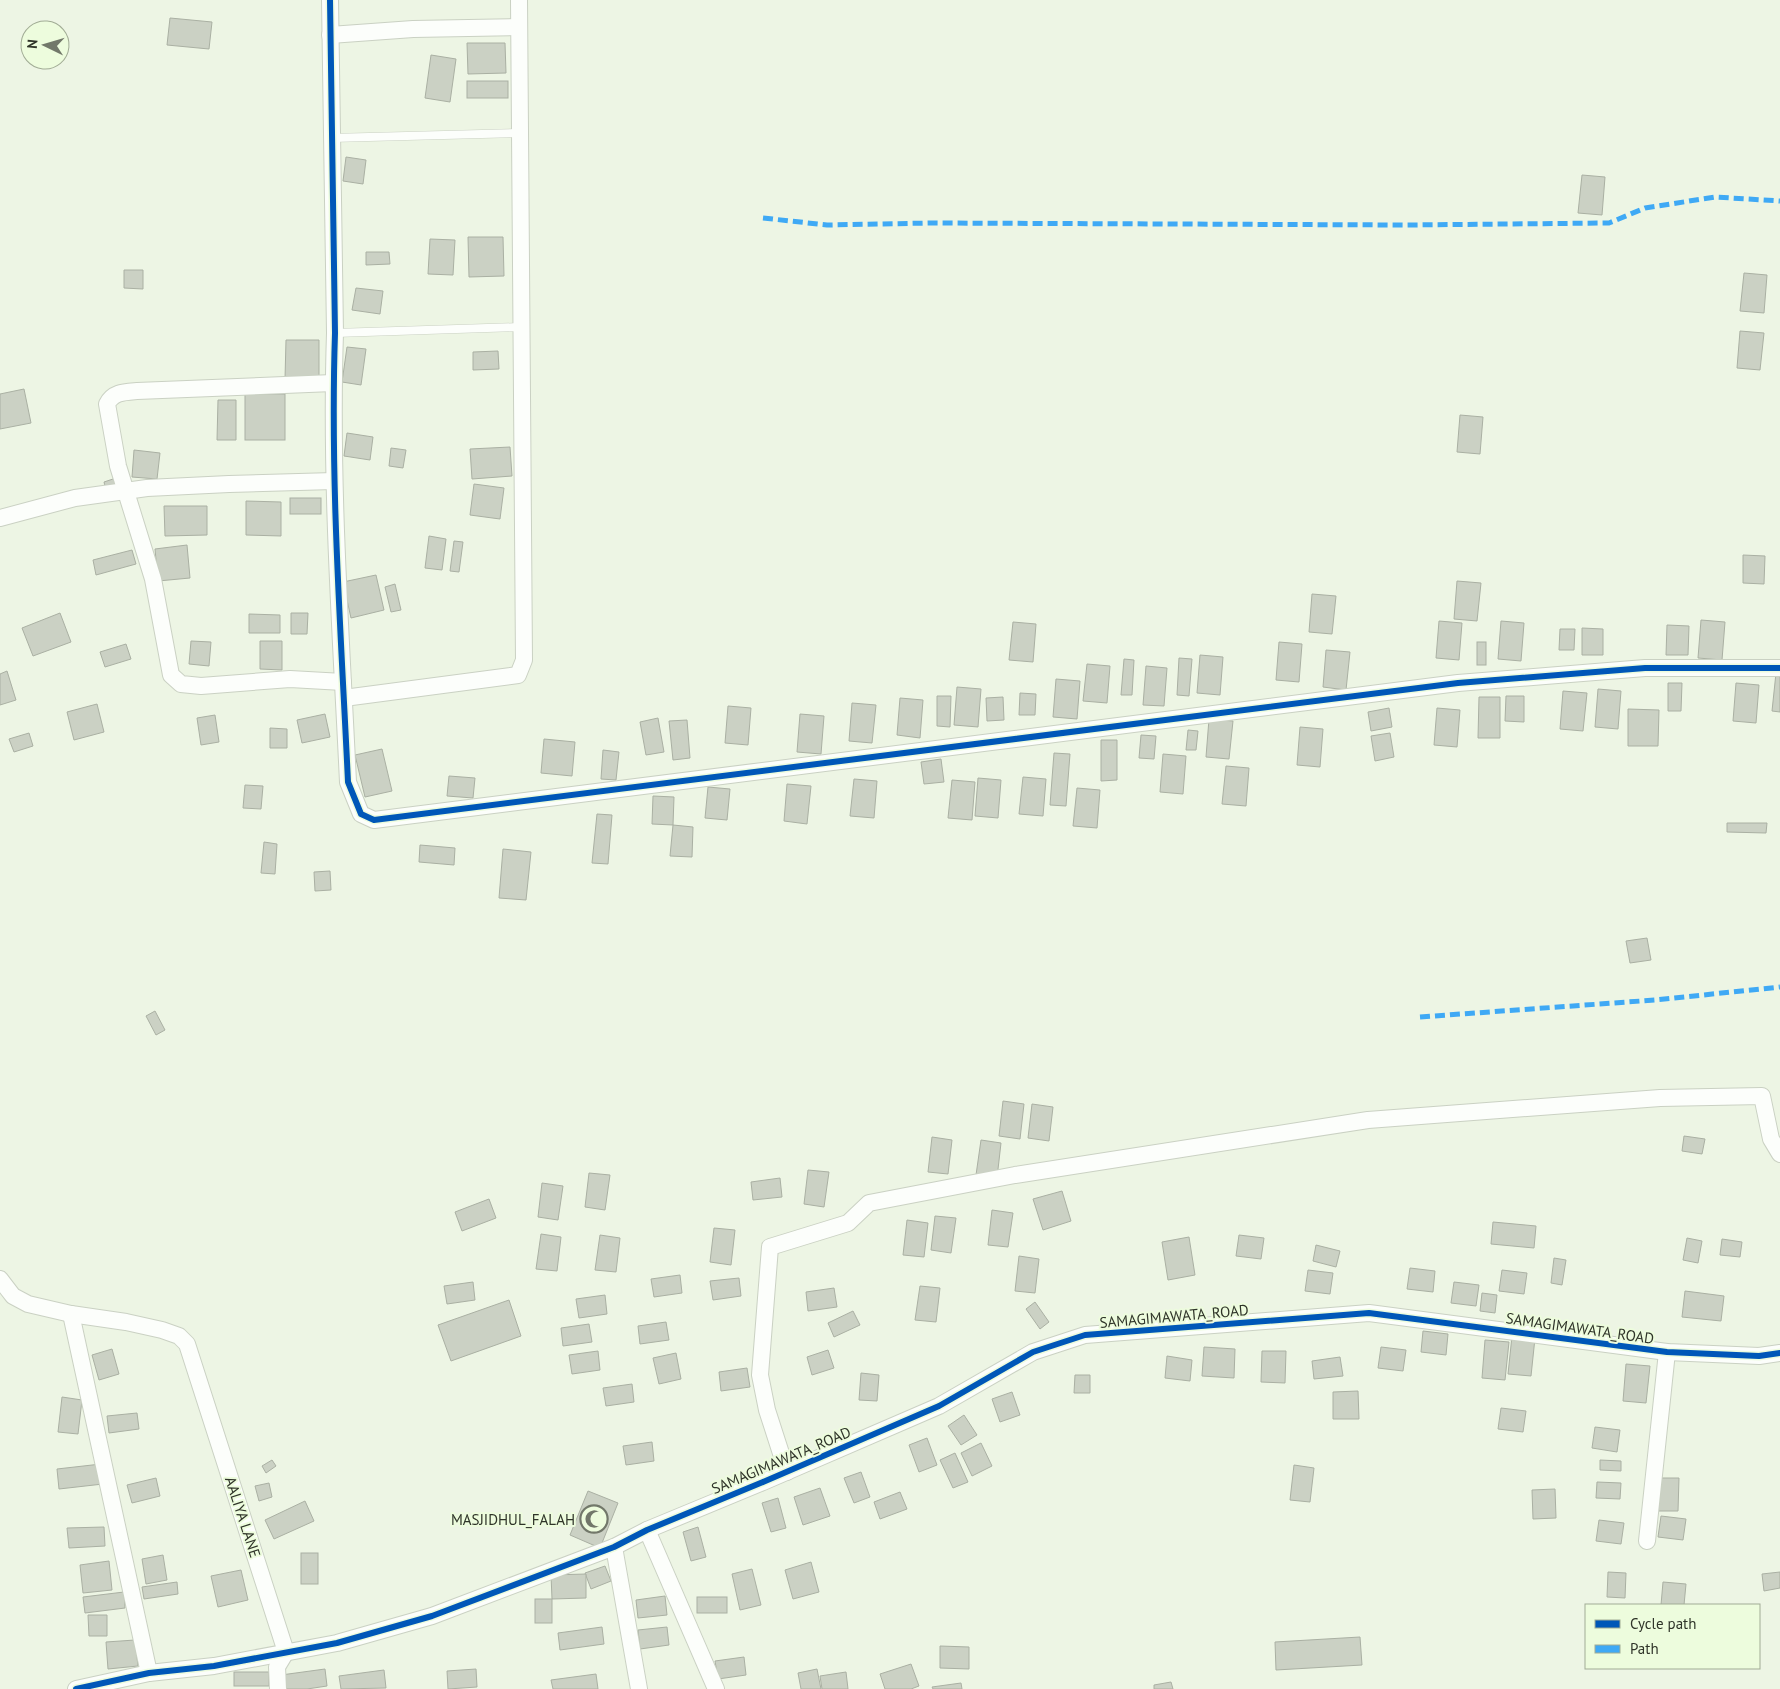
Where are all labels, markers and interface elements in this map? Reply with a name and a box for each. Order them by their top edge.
north arrow [20,20,70,70]
text: N [23,38,41,49]
street label: SAMAGIMAWATA_ROAD [1099,1300,1249,1332]
street label: SAMAGIMAWATA_ROAD [1505,1308,1655,1348]
street label: SAMAGIMAWATA_ROAD [708,1422,854,1498]
street label: AALIYA LANE [221,1474,265,1560]
mosque icon: MASJIDHUL_FALAH [579,1504,609,1534]
place label: MASJIDHUL_FALAH [451,1510,575,1529]
legend [1585,1604,1760,1669]
text: Cycle path [1630,1614,1696,1633]
text: Path [1630,1639,1659,1658]

